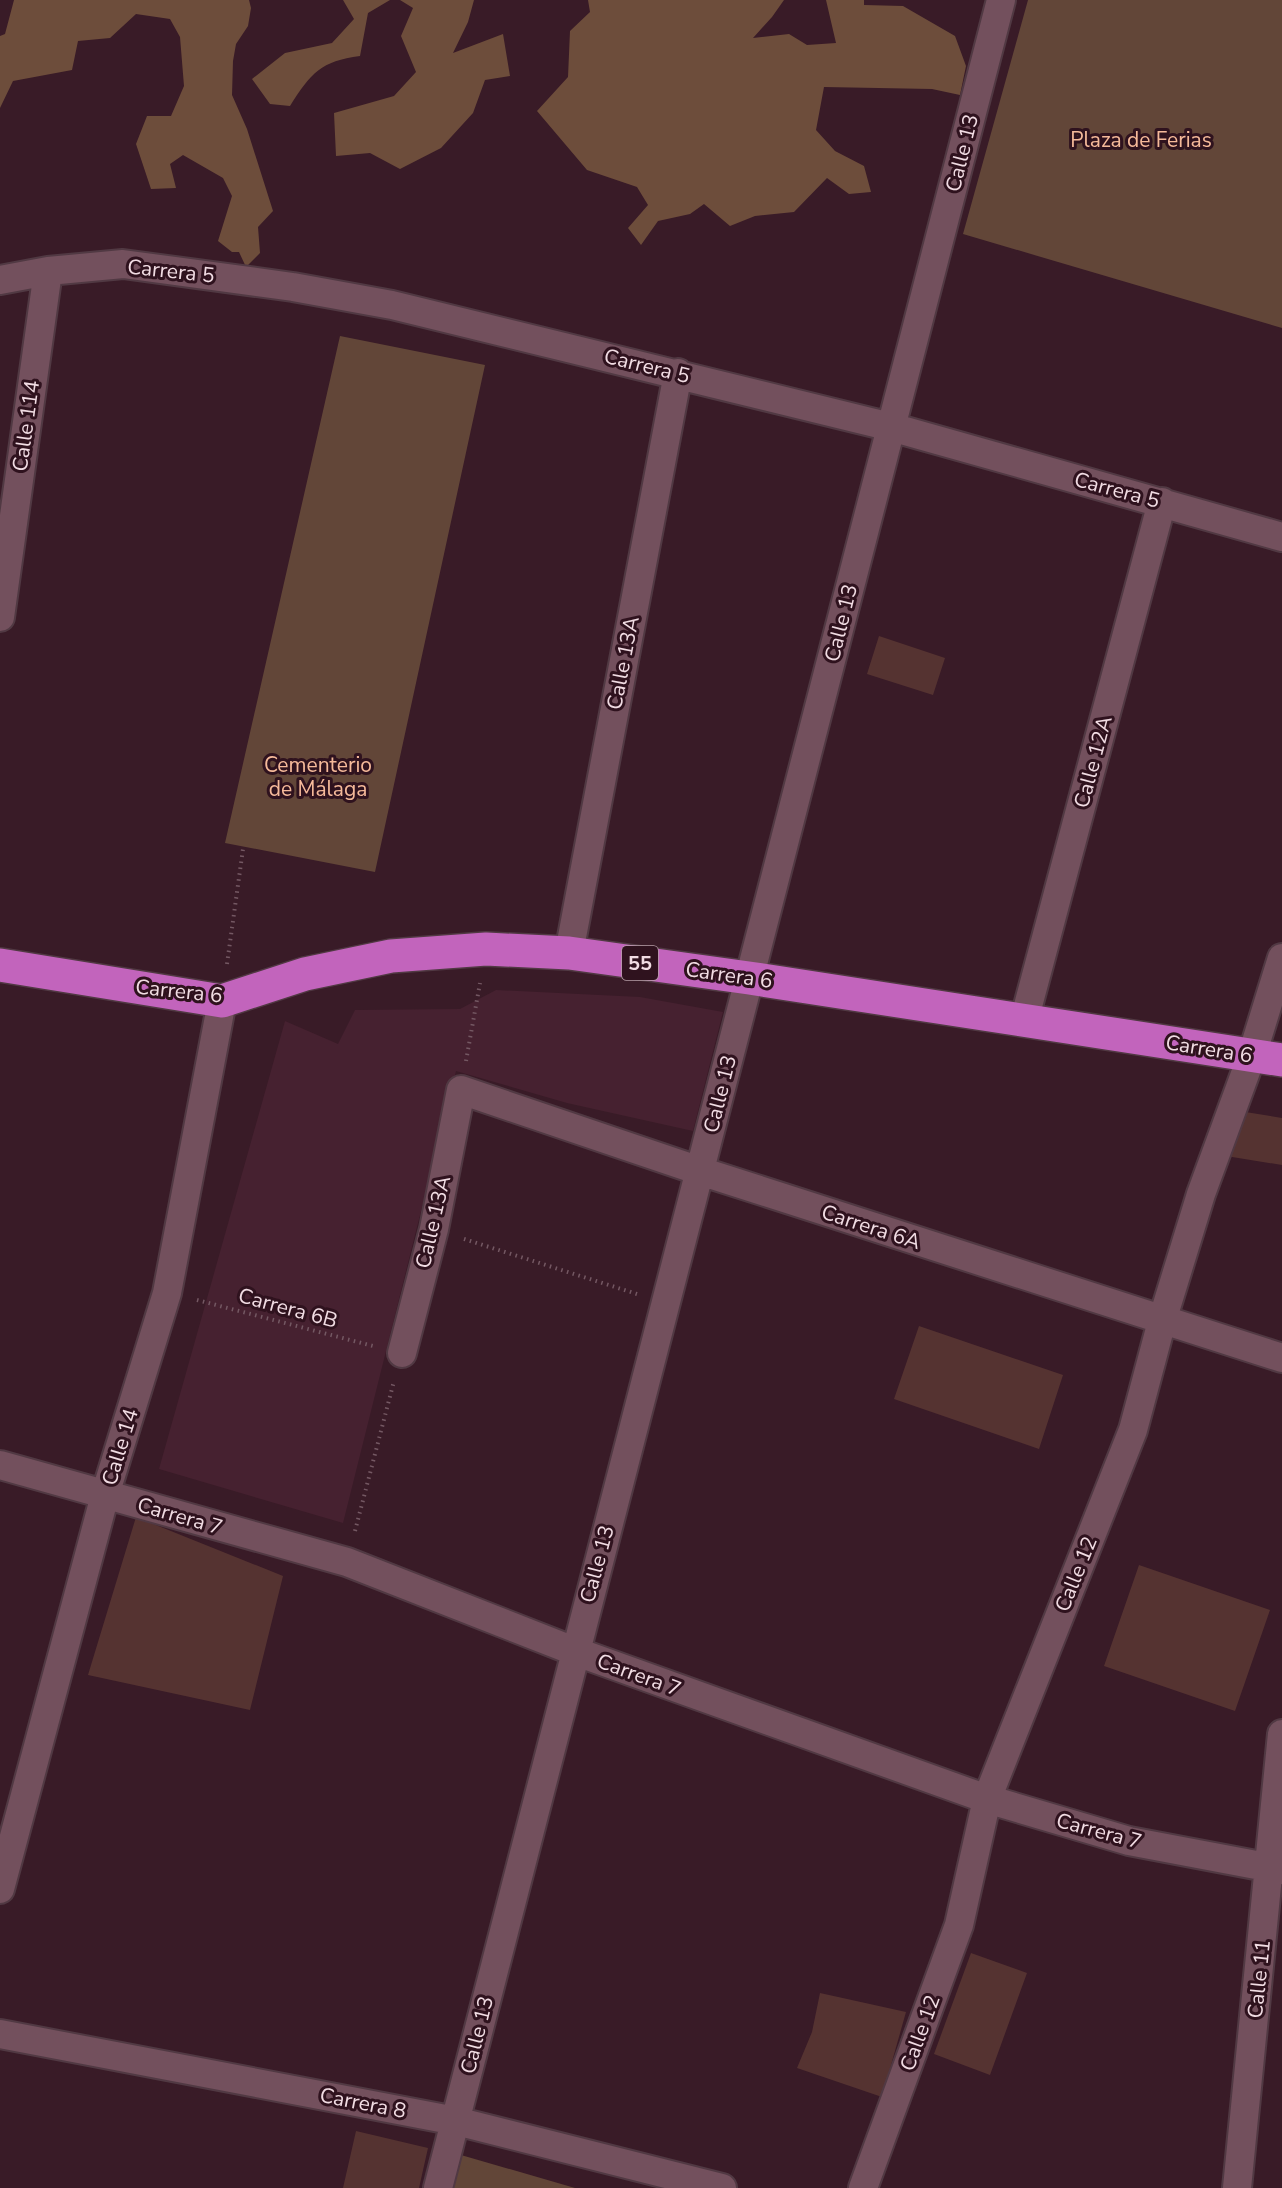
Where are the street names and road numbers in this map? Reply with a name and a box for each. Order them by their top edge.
street label: Calle 13 [939,111,985,195]
street label: Carrera 5 [126,253,216,289]
street label: Carrera 5 [601,342,693,390]
street label: Calle 114 [6,379,46,473]
street label: Carrera 5 [1071,465,1163,515]
street label: Calle 13 [818,581,864,665]
street label: Calle 13A [600,614,646,712]
street label: Calle 12A [1067,713,1119,811]
road number: 55 [622,946,658,980]
street label: Carrera 6 [684,955,774,995]
street label: Carrera 6 [134,973,224,1009]
street label: Carrera 6 [1164,1028,1254,1070]
street label: Calle 13 [697,1052,743,1136]
street label: Calle 13A [409,1173,457,1271]
street label: Carrera 6A [818,1198,924,1256]
street label: Carrera 6B [235,1281,341,1335]
street label: Calle 14 [95,1405,145,1489]
street label: Carrera 7 [134,1490,226,1542]
street label: Calle 13 [573,1522,621,1606]
street label: Calle 12 [1048,1532,1104,1616]
street label: Carrera 7 [593,1647,685,1703]
street label: Carrera 7 [1053,1806,1145,1856]
street label: Calle 11 [1241,1938,1277,2020]
street label: Calle 12 [893,1991,947,2075]
street label: Calle 13 [454,1993,500,2077]
street label: Carrera 8 [317,2081,409,2125]

